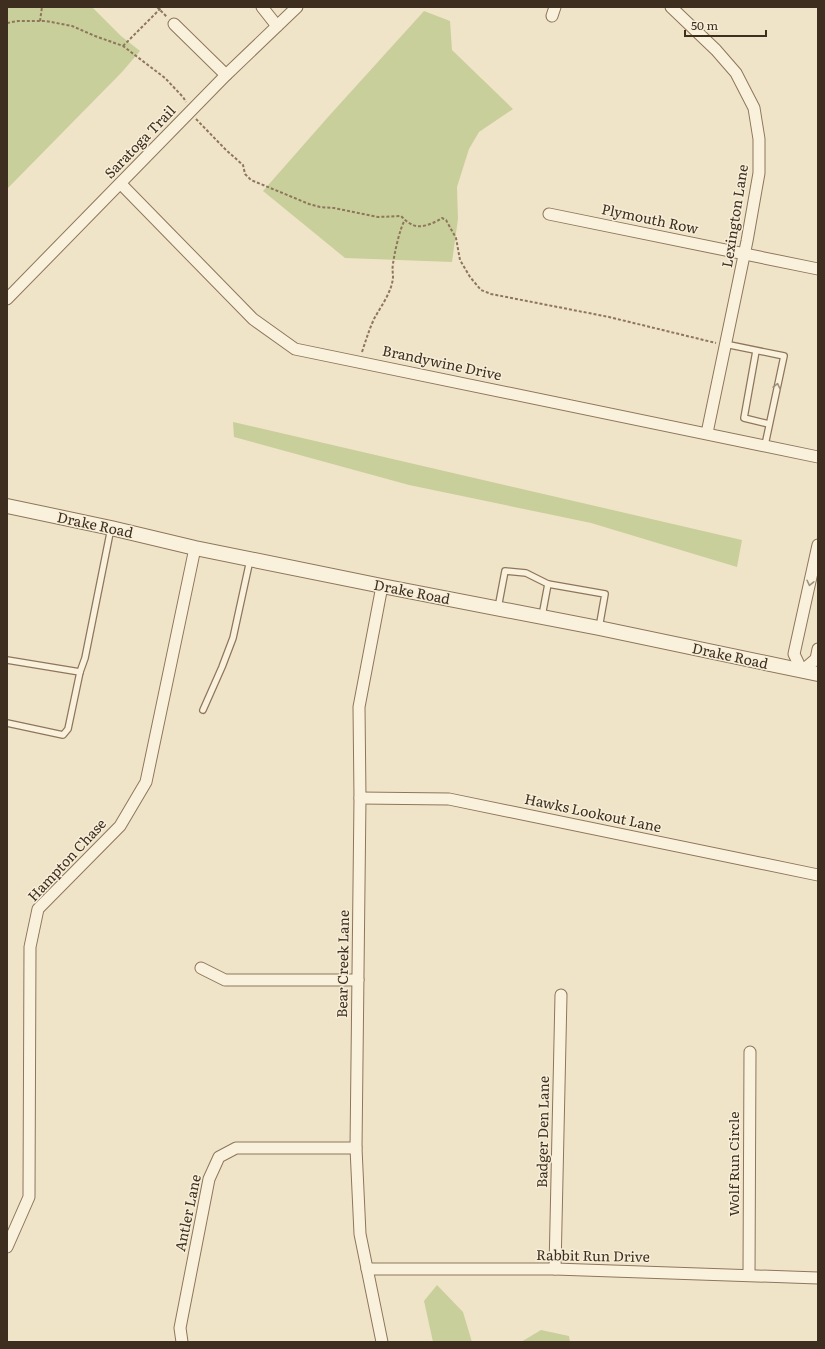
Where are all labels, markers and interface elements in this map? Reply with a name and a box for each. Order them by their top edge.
scale bar [685,12,766,38]
text: 50 m [691,16,718,34]
street label: Saratoga Trail [99,100,180,182]
street label: Lexington Lane [716,163,752,269]
street label: Plymouth Row [600,198,700,238]
street label: Brandywine Drive [381,340,504,384]
one-way arrow [773,383,781,390]
street label: Drake Road [55,506,136,542]
street label: Drake Road [372,574,452,608]
one-way arrow [806,580,814,587]
street label: Drake Road [690,637,771,673]
street label: Hawks Lookout Lane [523,788,664,836]
street label: Hampton Chase [23,813,110,905]
street label: Bear Creek Lane [331,910,353,1018]
street label: Badger Den Lane [531,1076,553,1188]
street label: Wolf Run Circle [723,1111,743,1217]
street label: Antler Lane [169,1172,205,1253]
street label: Rabbit Run Drive [536,1244,650,1266]

